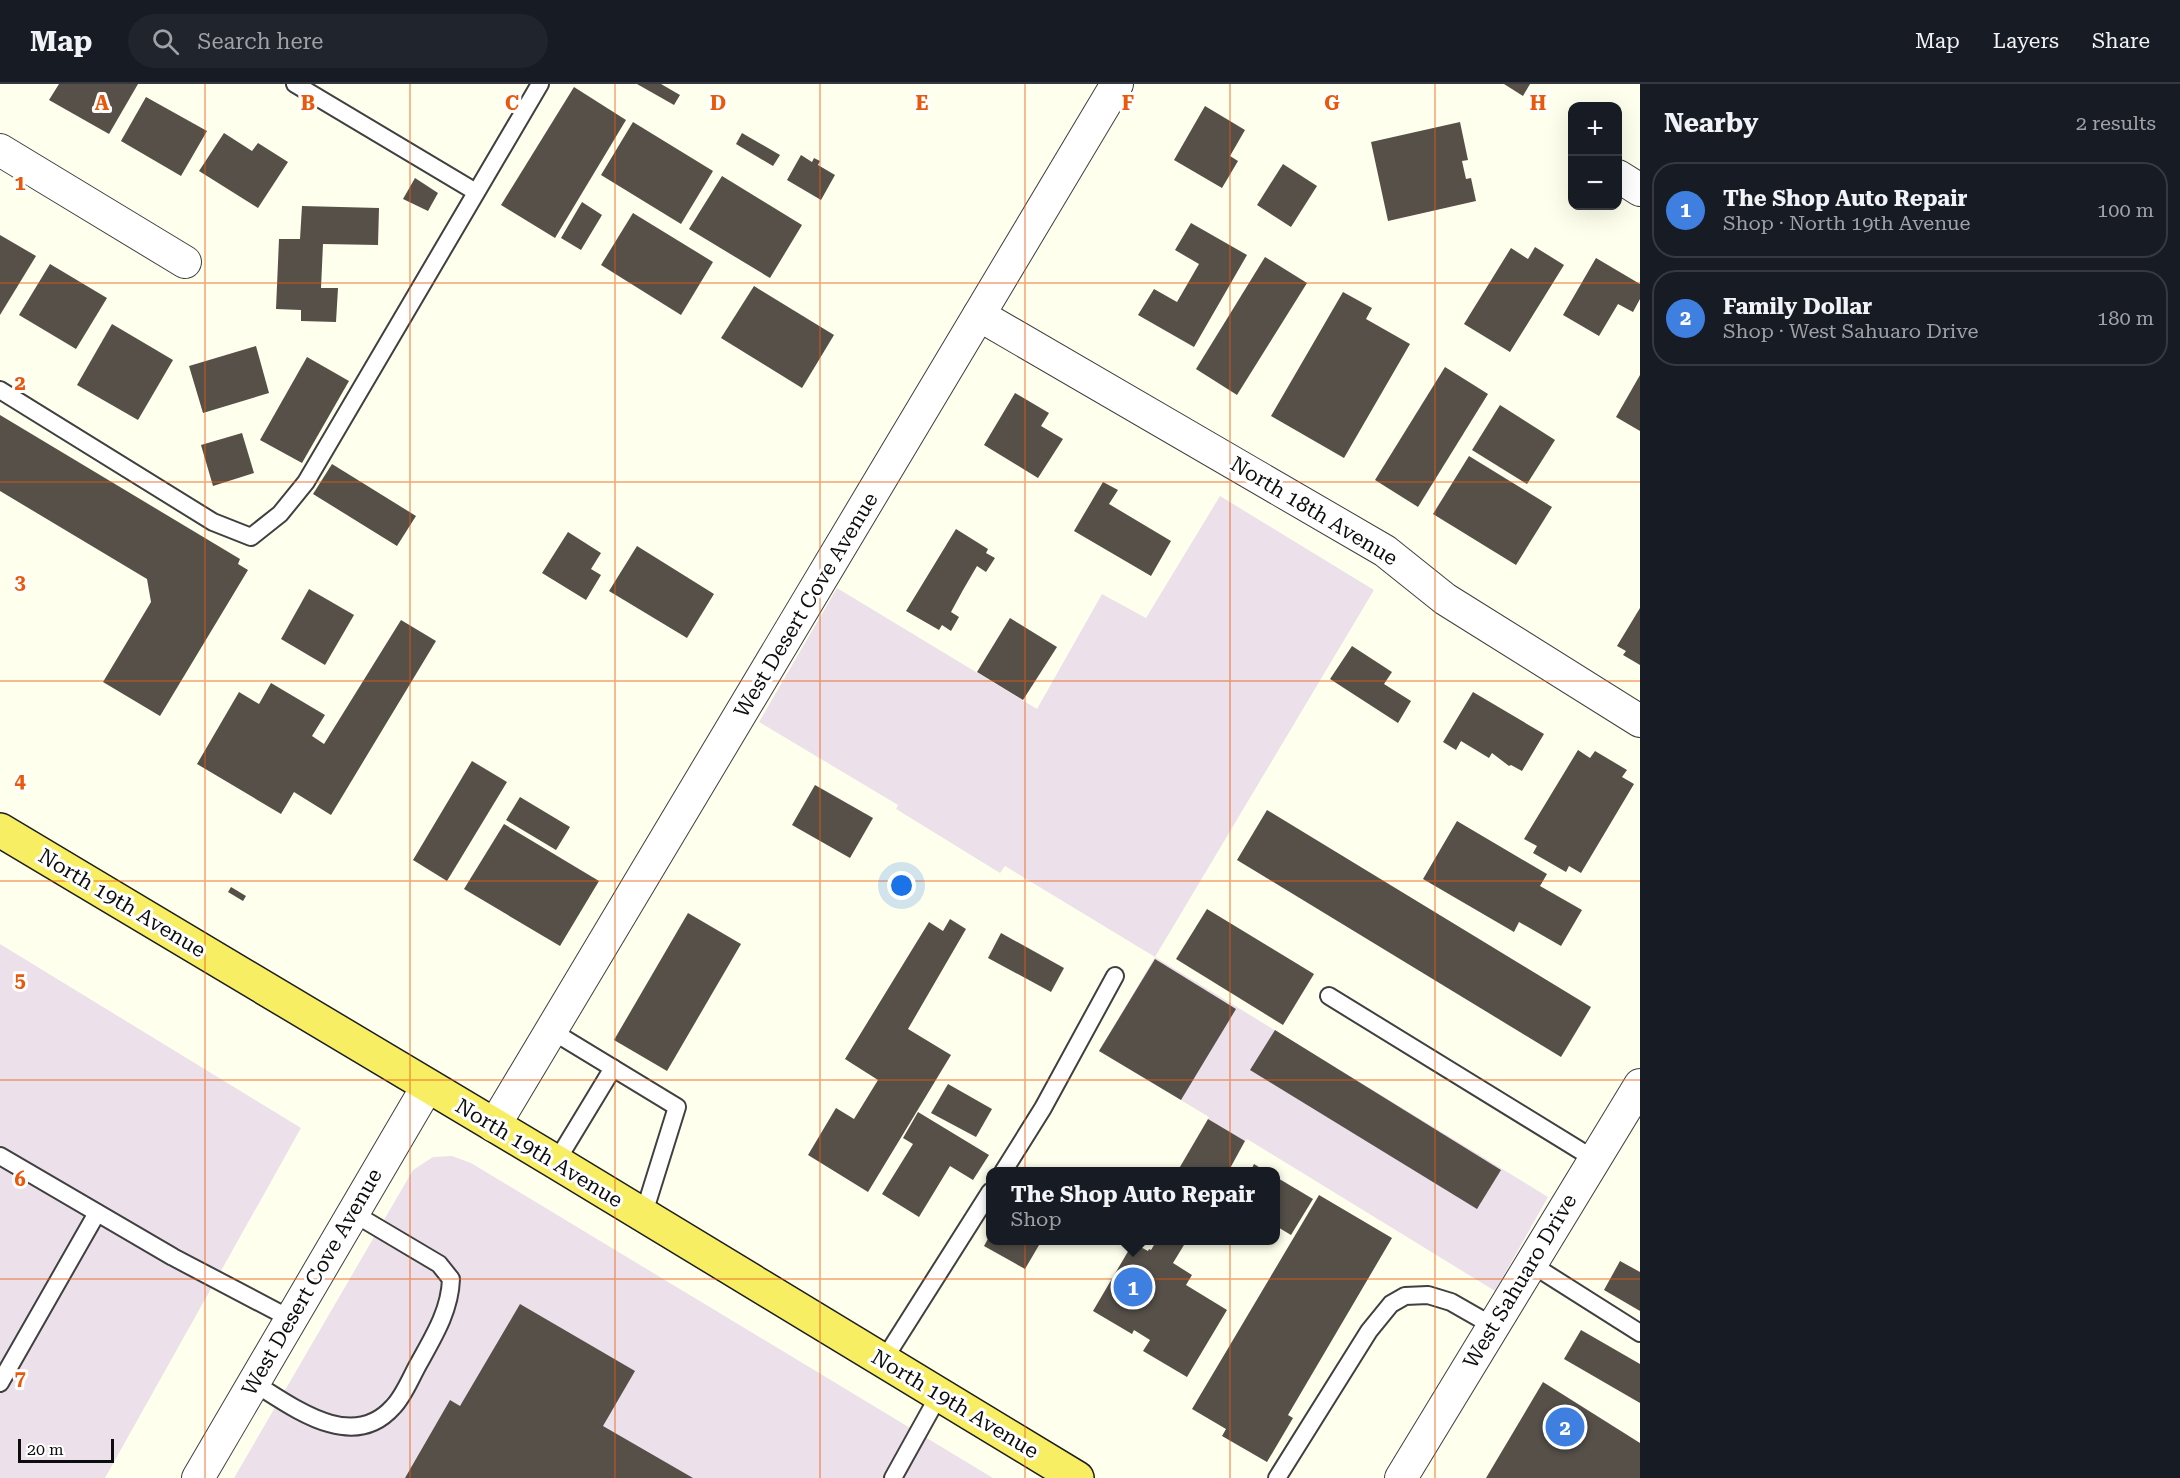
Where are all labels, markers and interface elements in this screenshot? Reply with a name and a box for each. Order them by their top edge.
search box [128,14,548,68]
text: Map [30,25,92,58]
icon: search [149,25,182,58]
text: Search here [197,29,323,54]
text: Map [1915,29,1960,53]
text: Layers [1993,29,2059,53]
text: Share [2092,29,2150,53]
text: A [95,91,110,115]
text: B [301,91,315,115]
text: C [505,91,519,115]
text: D [710,91,726,115]
text: E [916,91,929,115]
text: F [1122,91,1134,115]
text: G [1324,91,1340,115]
text: H [1530,91,1546,115]
map controls [1568,102,1622,210]
button: + [1568,102,1622,156]
text: Nearby [1664,108,1758,138]
text: 2 results [2076,111,2156,135]
button: − [1568,156,1622,210]
text: 1 [14,171,26,195]
text: The Shop Auto Repair [1723,186,1968,211]
text: 1 [1680,198,1691,222]
text: 100 m [2097,198,2154,222]
text: Shop · North 19th Avenue [1723,211,1971,235]
text: Family Dollar [1723,294,1872,319]
text: 2 [1680,306,1691,330]
text: 180 m [2097,306,2154,330]
text: Shop · West Sahuaro Drive [1723,319,1978,343]
text: 2 [14,371,26,395]
street label: North 18th Avenue [1226,452,1402,570]
street label: West Desert Cove Avenue [729,488,883,722]
text: 3 [14,570,26,594]
text: 4 [14,769,26,793]
street label: North 19th Avenue [34,844,210,962]
your location [887,871,916,900]
text: 5 [14,968,26,992]
street label: North 19th Avenue [451,1094,627,1212]
street label: West Desert Cove Avenue [237,1164,387,1400]
text: 6 [14,1167,26,1191]
popup [986,1167,1280,1245]
text: The Shop Auto Repair [1011,1182,1255,1207]
street label: West Sahuaro Drive [1458,1190,1582,1372]
text: Shop [1011,1207,1061,1231]
pin: 1 [1114,1264,1152,1310]
street label: North 19th Avenue [867,1345,1043,1463]
text: 7 [14,1366,26,1390]
pin: 2 [1546,1404,1584,1450]
scale bar [18,1436,114,1464]
text: 20 m [27,1440,64,1459]

